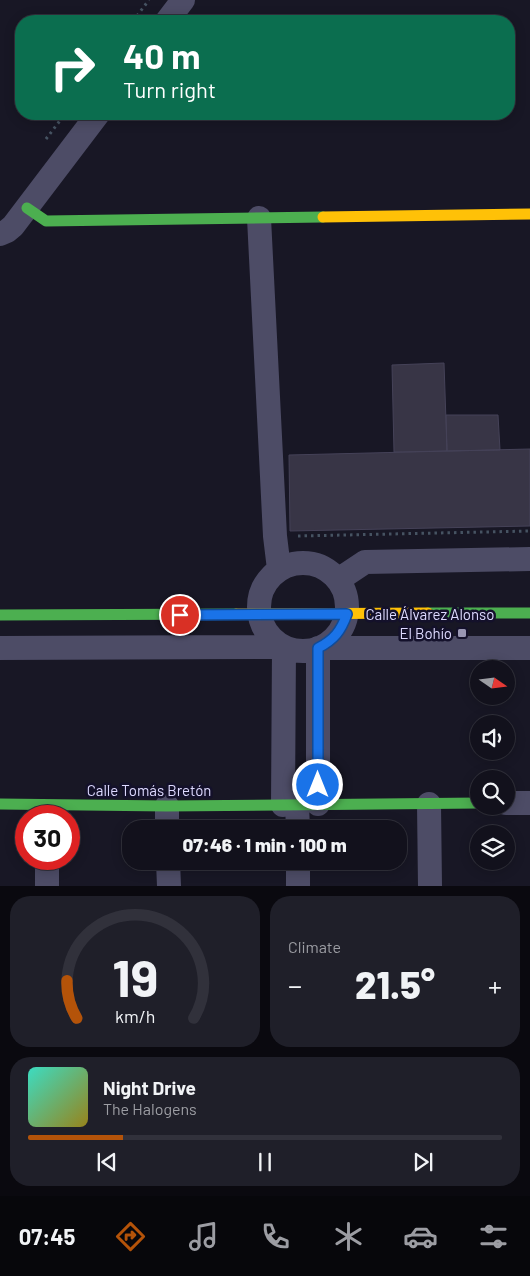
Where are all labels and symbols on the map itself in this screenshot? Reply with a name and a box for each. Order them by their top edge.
pin [159,594,201,636]
street label: Calle Álvarez Alonso [365,605,495,623]
place label: El Bohío [399,624,452,642]
marker: El Bohío [456,627,468,639]
north arrow [470,660,515,705]
position arrow [291,758,343,810]
street label: Calle Tomás Bretón [87,781,211,799]
speed limit sign: 30 [15,805,80,870]

